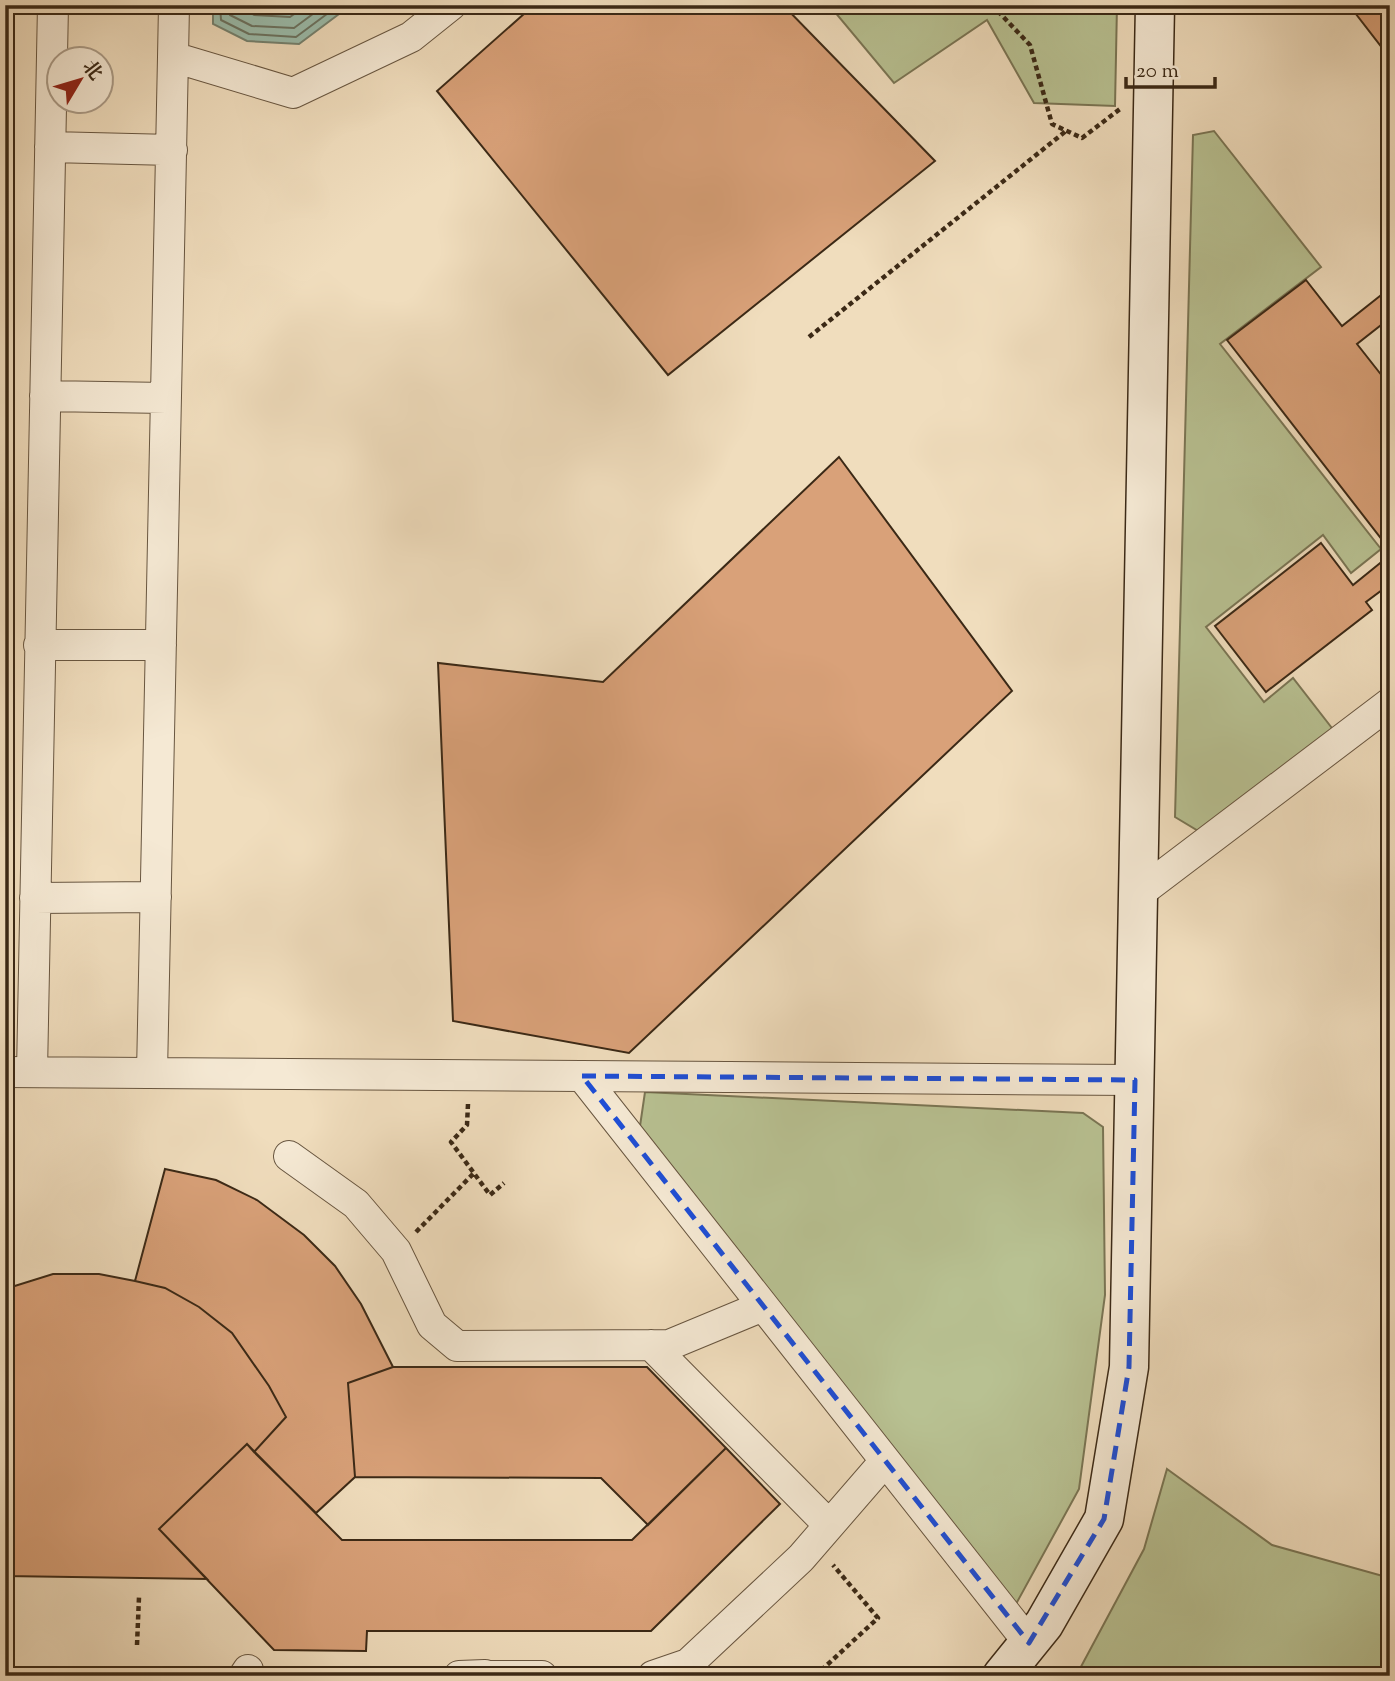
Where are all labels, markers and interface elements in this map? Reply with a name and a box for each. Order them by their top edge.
north arrow [46,46,116,116]
scale bar [1126,46,1215,90]
text: 北 [75,55,108,87]
text: 20 m [1136,57,1179,87]

